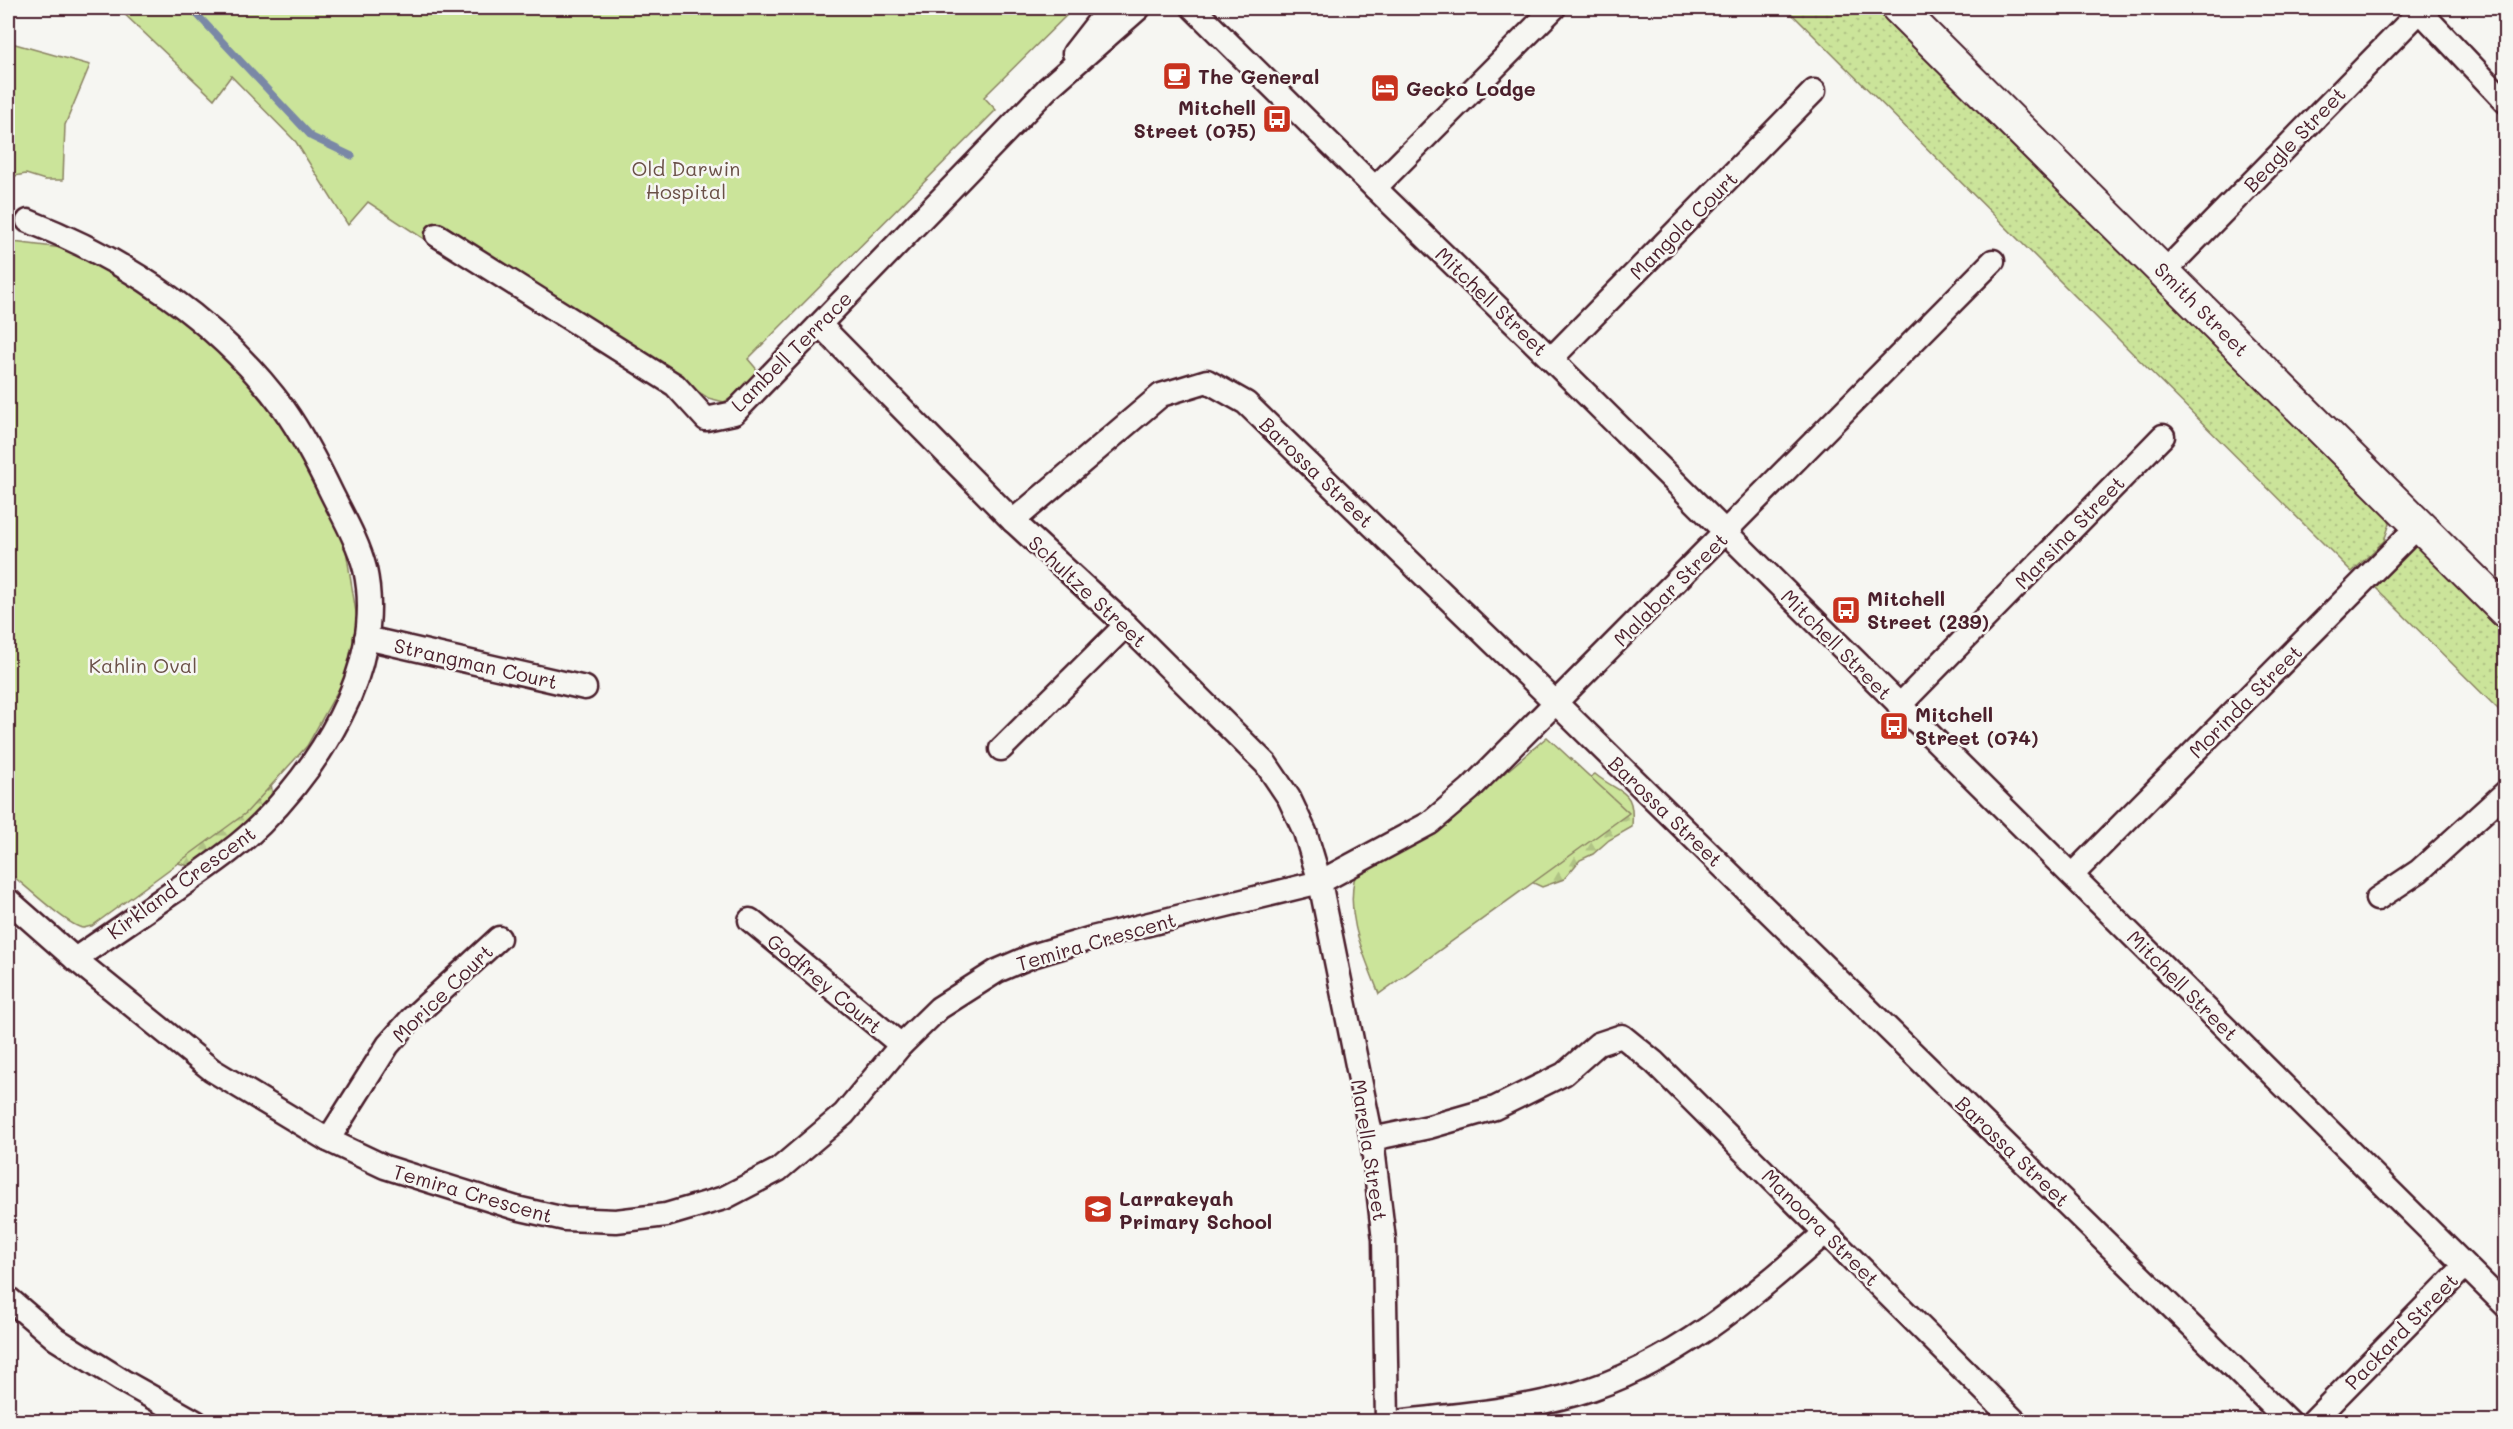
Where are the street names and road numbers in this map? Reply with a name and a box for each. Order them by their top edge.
street label: Beagle Street [2237,81,2351,197]
street label: Mangola Court [1623,165,1743,285]
street label: Mitchell Street [1430,241,1554,361]
street label: Smith Street [2149,256,2255,362]
street label: Lambell Terrace [725,285,857,417]
street label: Barossa Street [1254,411,1380,533]
street label: Marsina Street [2008,470,2130,594]
street label: Malabar Street [1607,526,1733,652]
street label: Schultze Street [1023,529,1153,653]
street label: Mitchell Street [1776,583,1898,705]
street label: Strangman Court [392,632,560,694]
street label: Morinda Street [2183,639,2307,763]
street label: Barossa Street [1603,750,1729,872]
street label: Kirkland Crescent [102,819,260,945]
street label: Temira Crescent [1013,906,1179,976]
street label: Mitchell Street [2122,924,2244,1046]
street label: Godfrey Court [762,927,888,1039]
street label: Morice Court [386,938,498,1048]
street label: Marella Street [1346,1077,1394,1223]
street label: Barossa Street [1950,1090,2076,1212]
street label: Temira Crescent [390,1158,556,1228]
street label: Manoora Street [1757,1163,1885,1291]
street label: Packard Street [2339,1267,2463,1395]

